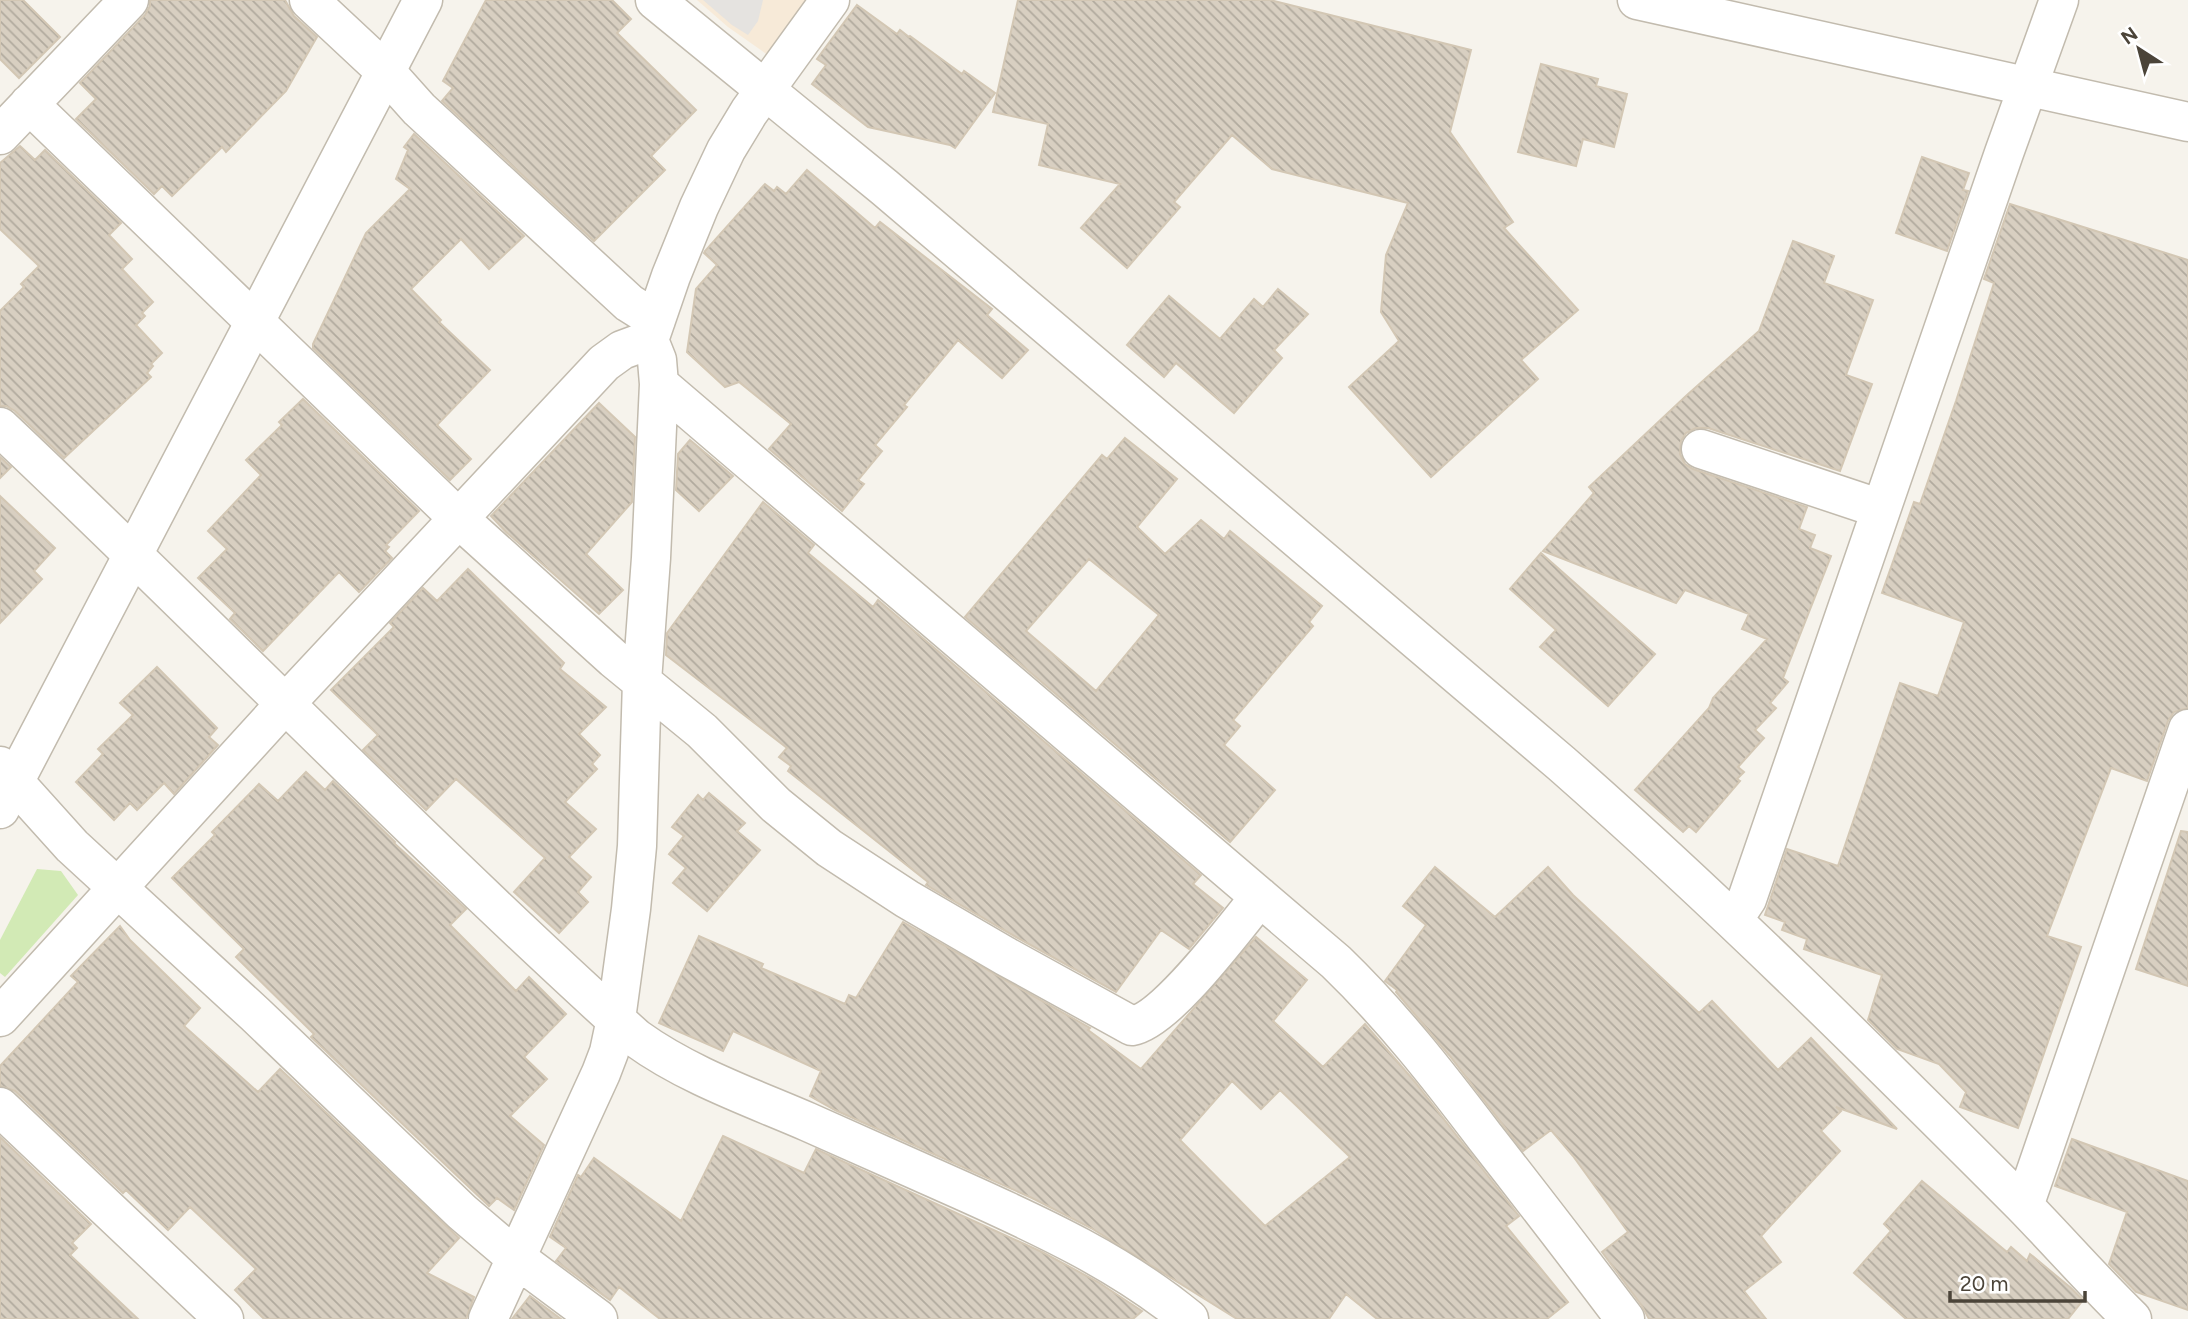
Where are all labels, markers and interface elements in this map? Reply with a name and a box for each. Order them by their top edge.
north arrow [2104,14,2174,84]
text: N [2117,22,2142,49]
scale bar [1950,1260,2085,1304]
text: 20 m [1960,1271,2008,1296]

